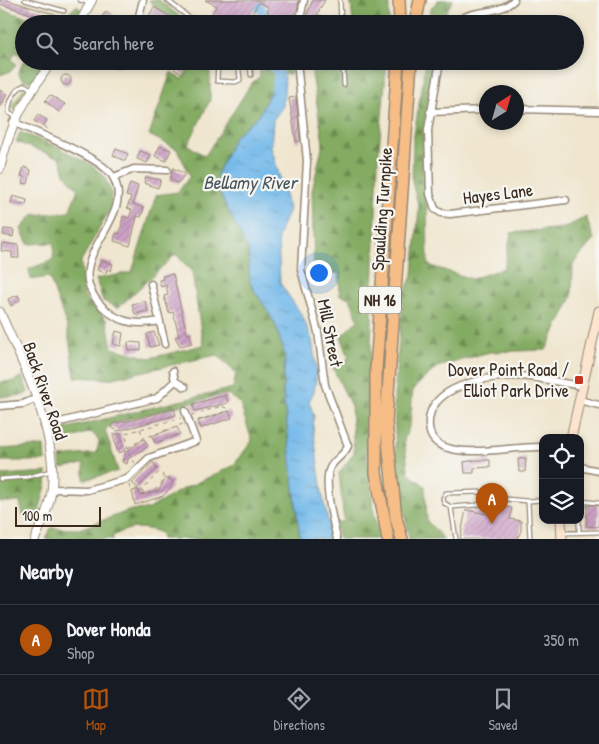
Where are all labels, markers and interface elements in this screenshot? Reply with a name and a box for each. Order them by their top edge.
search box [15,15,584,70]
icon: search [33,29,61,57]
text: Search here [73,30,154,56]
north arrow [479,85,524,130]
street label: Spaulding Turnpike [365,147,398,271]
water label: Bellamy River [203,169,299,195]
street label: Hayes Lane [461,177,534,210]
your location [306,260,332,286]
road number: NH 16 [359,286,401,314]
street label: Mill Street [312,297,349,370]
street label: Back River Road [17,339,74,443]
place label: Dover Point Road / Elliot Park Drive [448,357,569,403]
marker: Dover Point Road / Elliot Park Drive [573,374,585,386]
map controls [539,434,584,524]
button: locate [539,434,584,479]
button: layers [539,479,584,524]
pin: A [476,483,508,524]
scale bar [15,504,101,527]
text: 100 m [22,506,52,525]
text: Nearby [20,557,73,586]
text: Dover Honda [67,616,151,642]
text: A [32,629,40,651]
text: 350 m [543,629,579,651]
text: Shop [67,642,94,664]
tab: Map [82,685,110,734]
tab: Directions [273,685,325,734]
tab: Saved [489,685,517,734]

